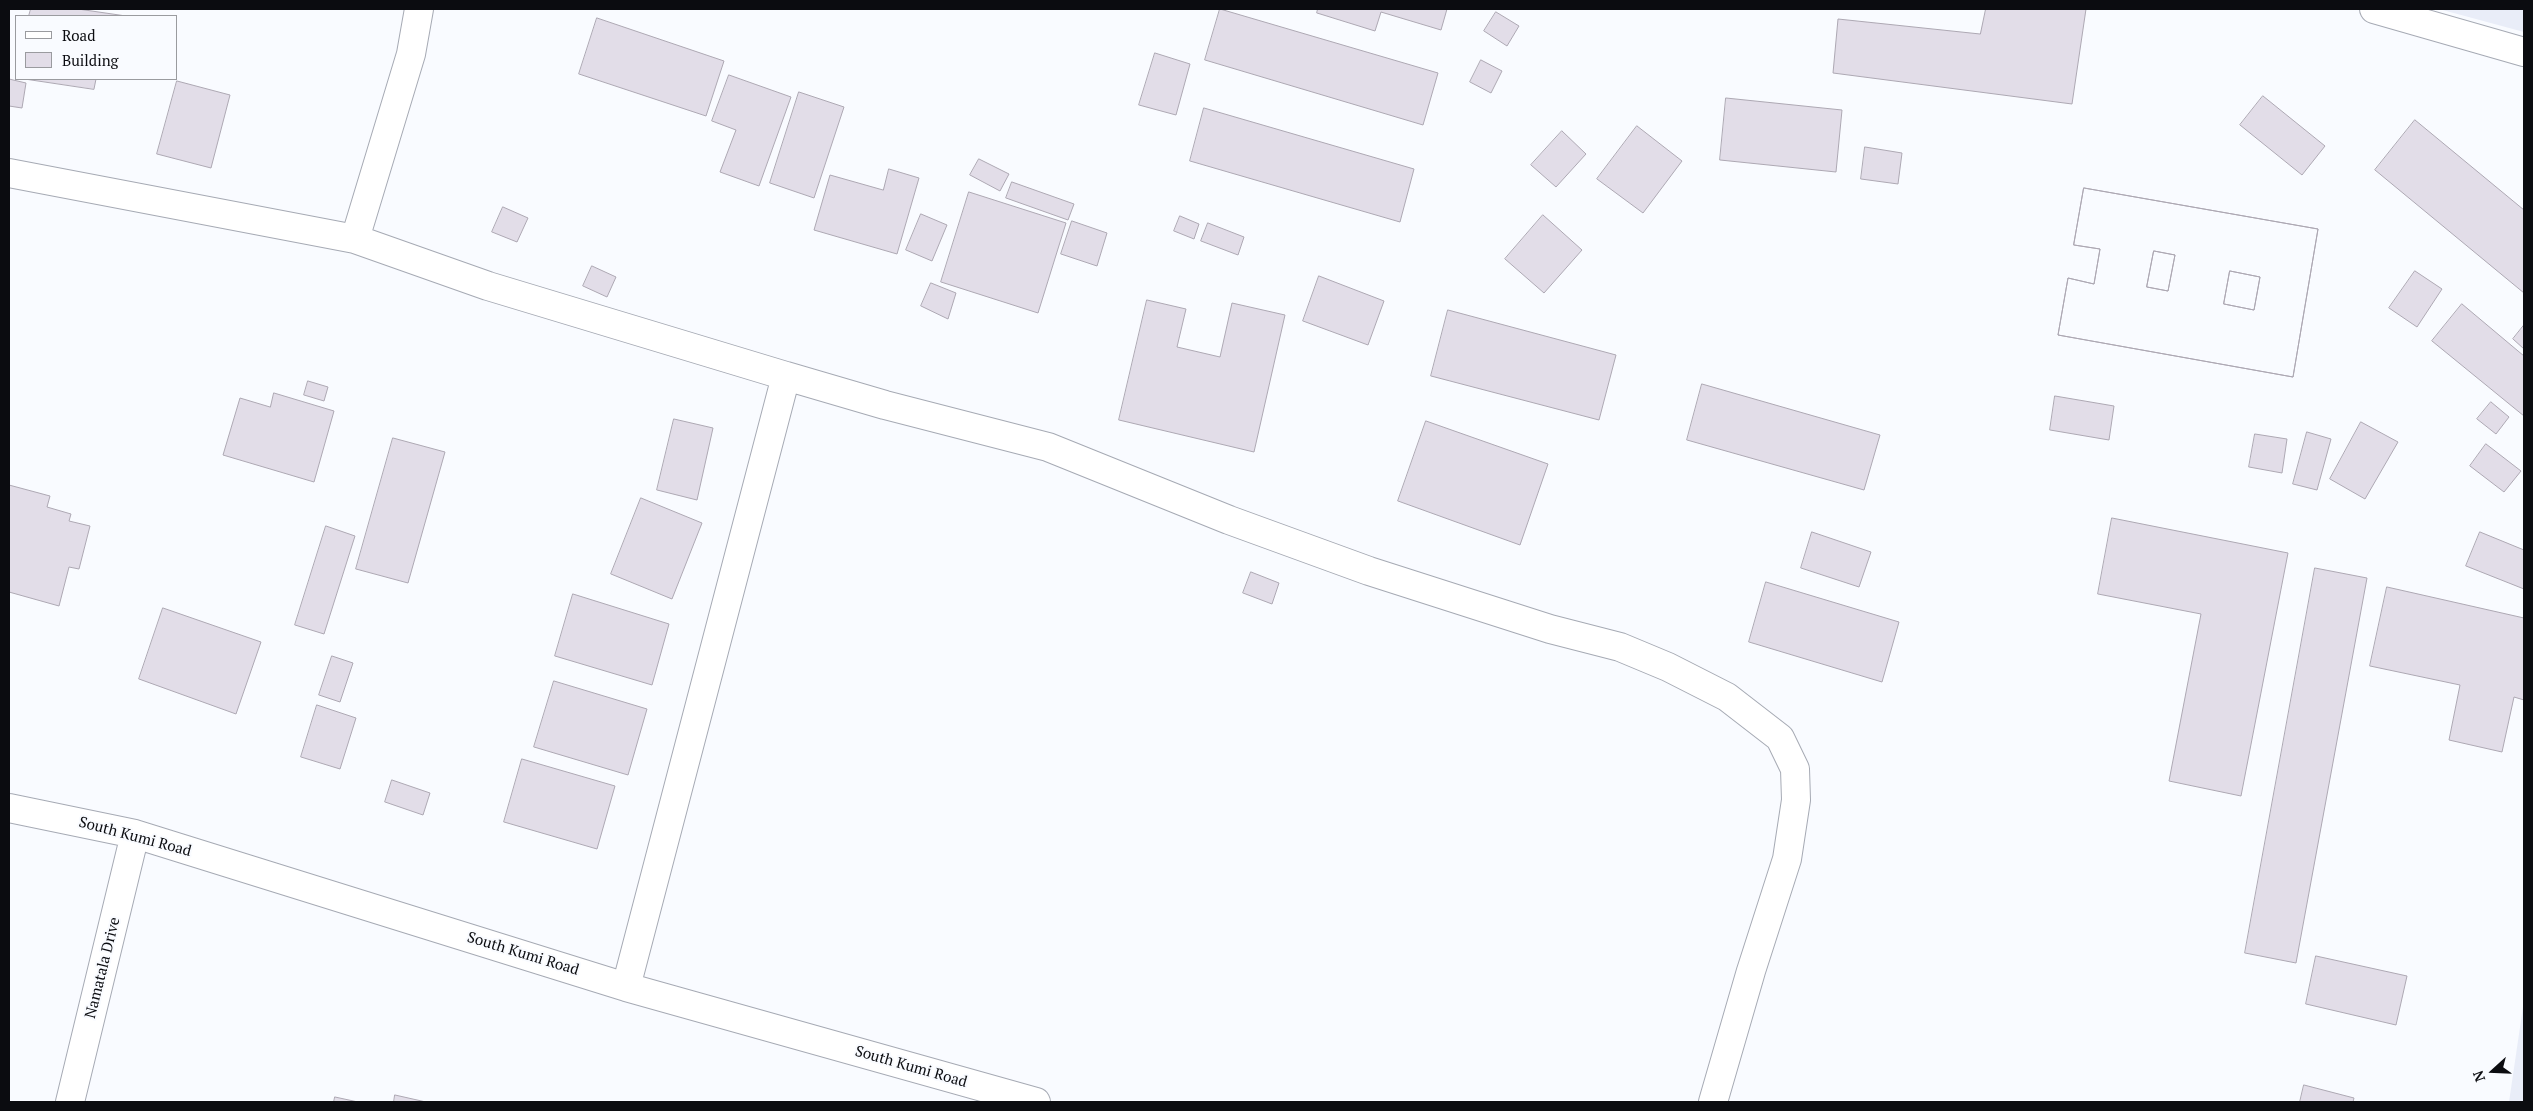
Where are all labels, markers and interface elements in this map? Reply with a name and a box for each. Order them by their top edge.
legend [15,15,178,80]
text: Road [62,25,95,45]
text: Building [62,50,119,70]
street label: South Kumi Road [77,813,193,861]
street label: Namatala Drive [82,916,124,1020]
street label: South Kumi Road [465,928,581,980]
street label: South Kumi Road [853,1042,969,1092]
north arrow [2468,1046,2518,1096]
text: N [2468,1068,2489,1085]

